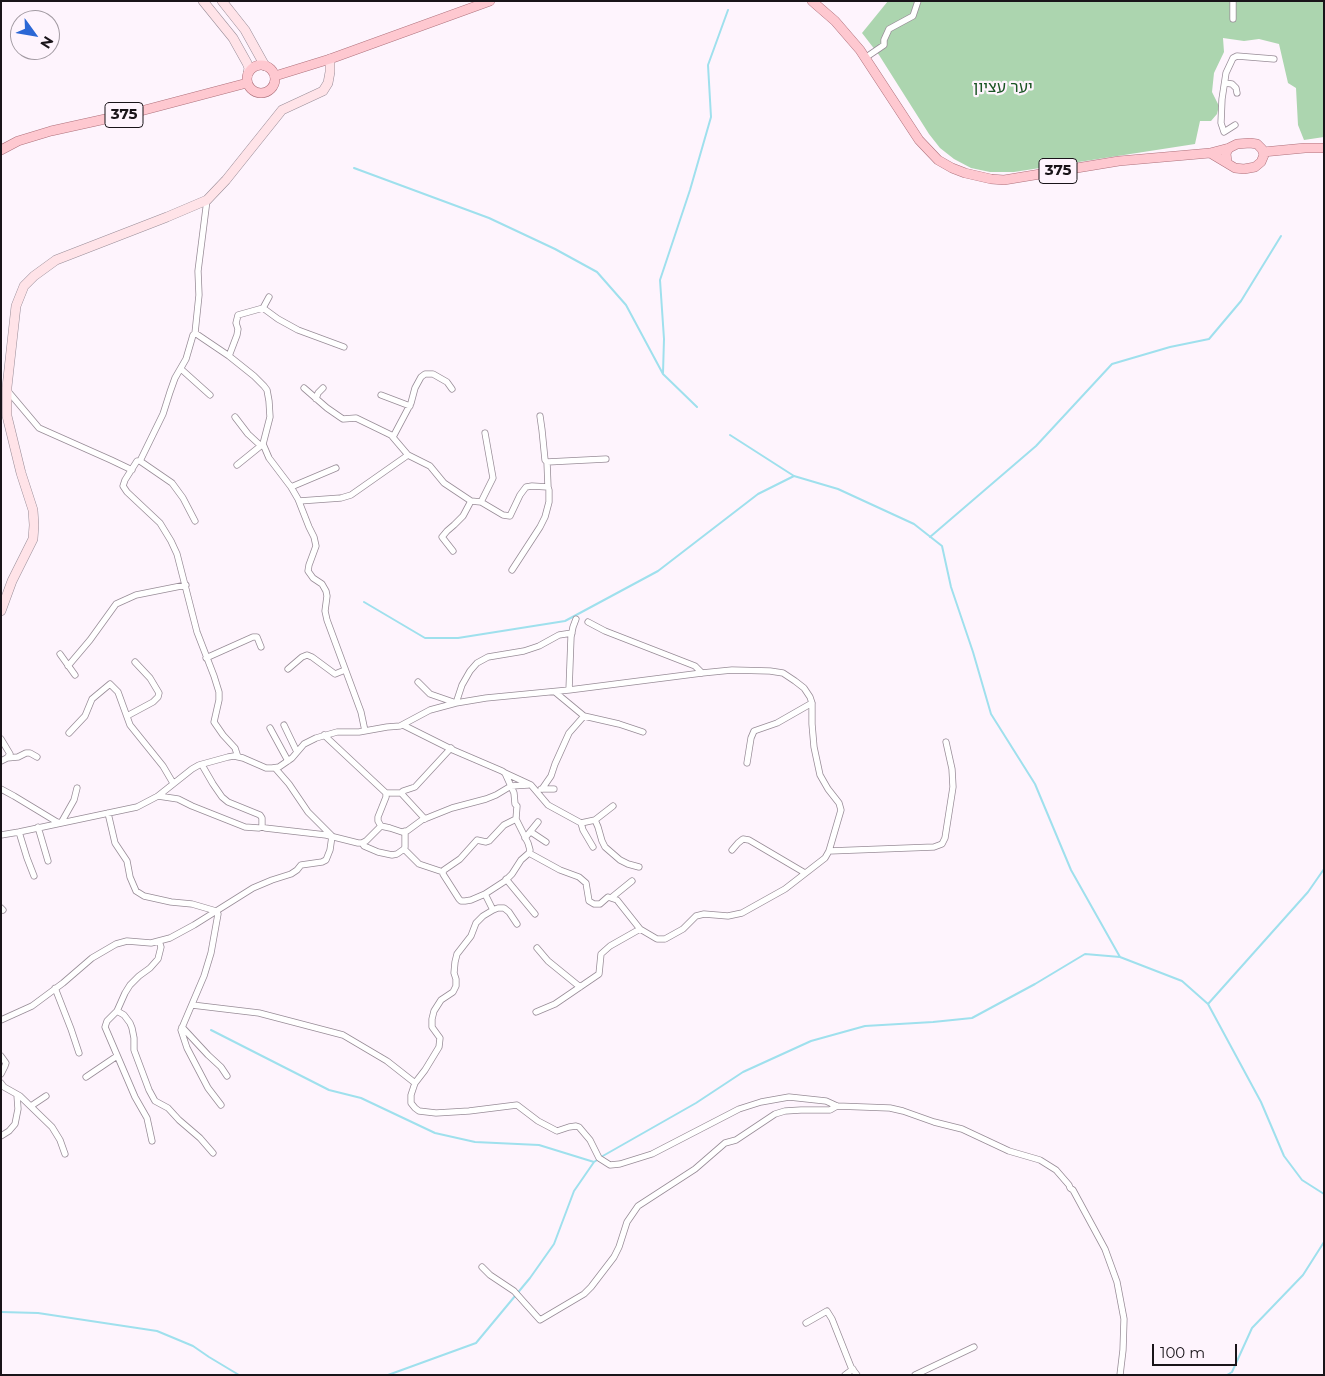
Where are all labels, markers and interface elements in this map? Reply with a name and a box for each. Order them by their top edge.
north arrow [10,10,60,60]
text: N [36,33,58,52]
park label: יער עציון [973,77,1033,97]
road number: 375 [105,102,143,128]
road number: 375 [1039,158,1077,184]
scale bar [1155,1334,1240,1366]
text: 100 m [1160,1343,1205,1362]

